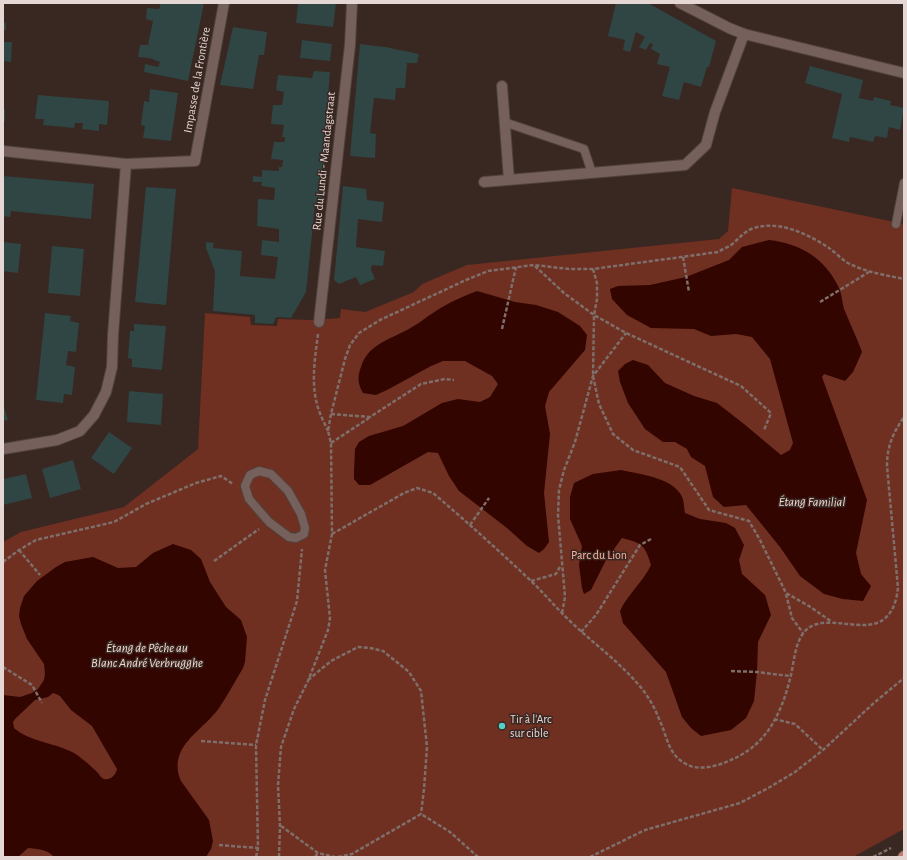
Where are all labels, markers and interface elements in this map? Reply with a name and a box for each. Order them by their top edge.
street label: Impasse de la Frontière [181,26,213,134]
street label: Rue du Lundi - Maandagstraat [310,91,338,231]
water label: Étang Familial [778,494,846,510]
park label: Parc du Lion [571,548,627,562]
water label: Étang de Pêche au Blanc André Verbrugghe [91,640,203,671]
place label: Tir à l'Arc sur cible [510,712,552,740]
marker: Tir à l'Arc sur cible [497,721,507,731]

